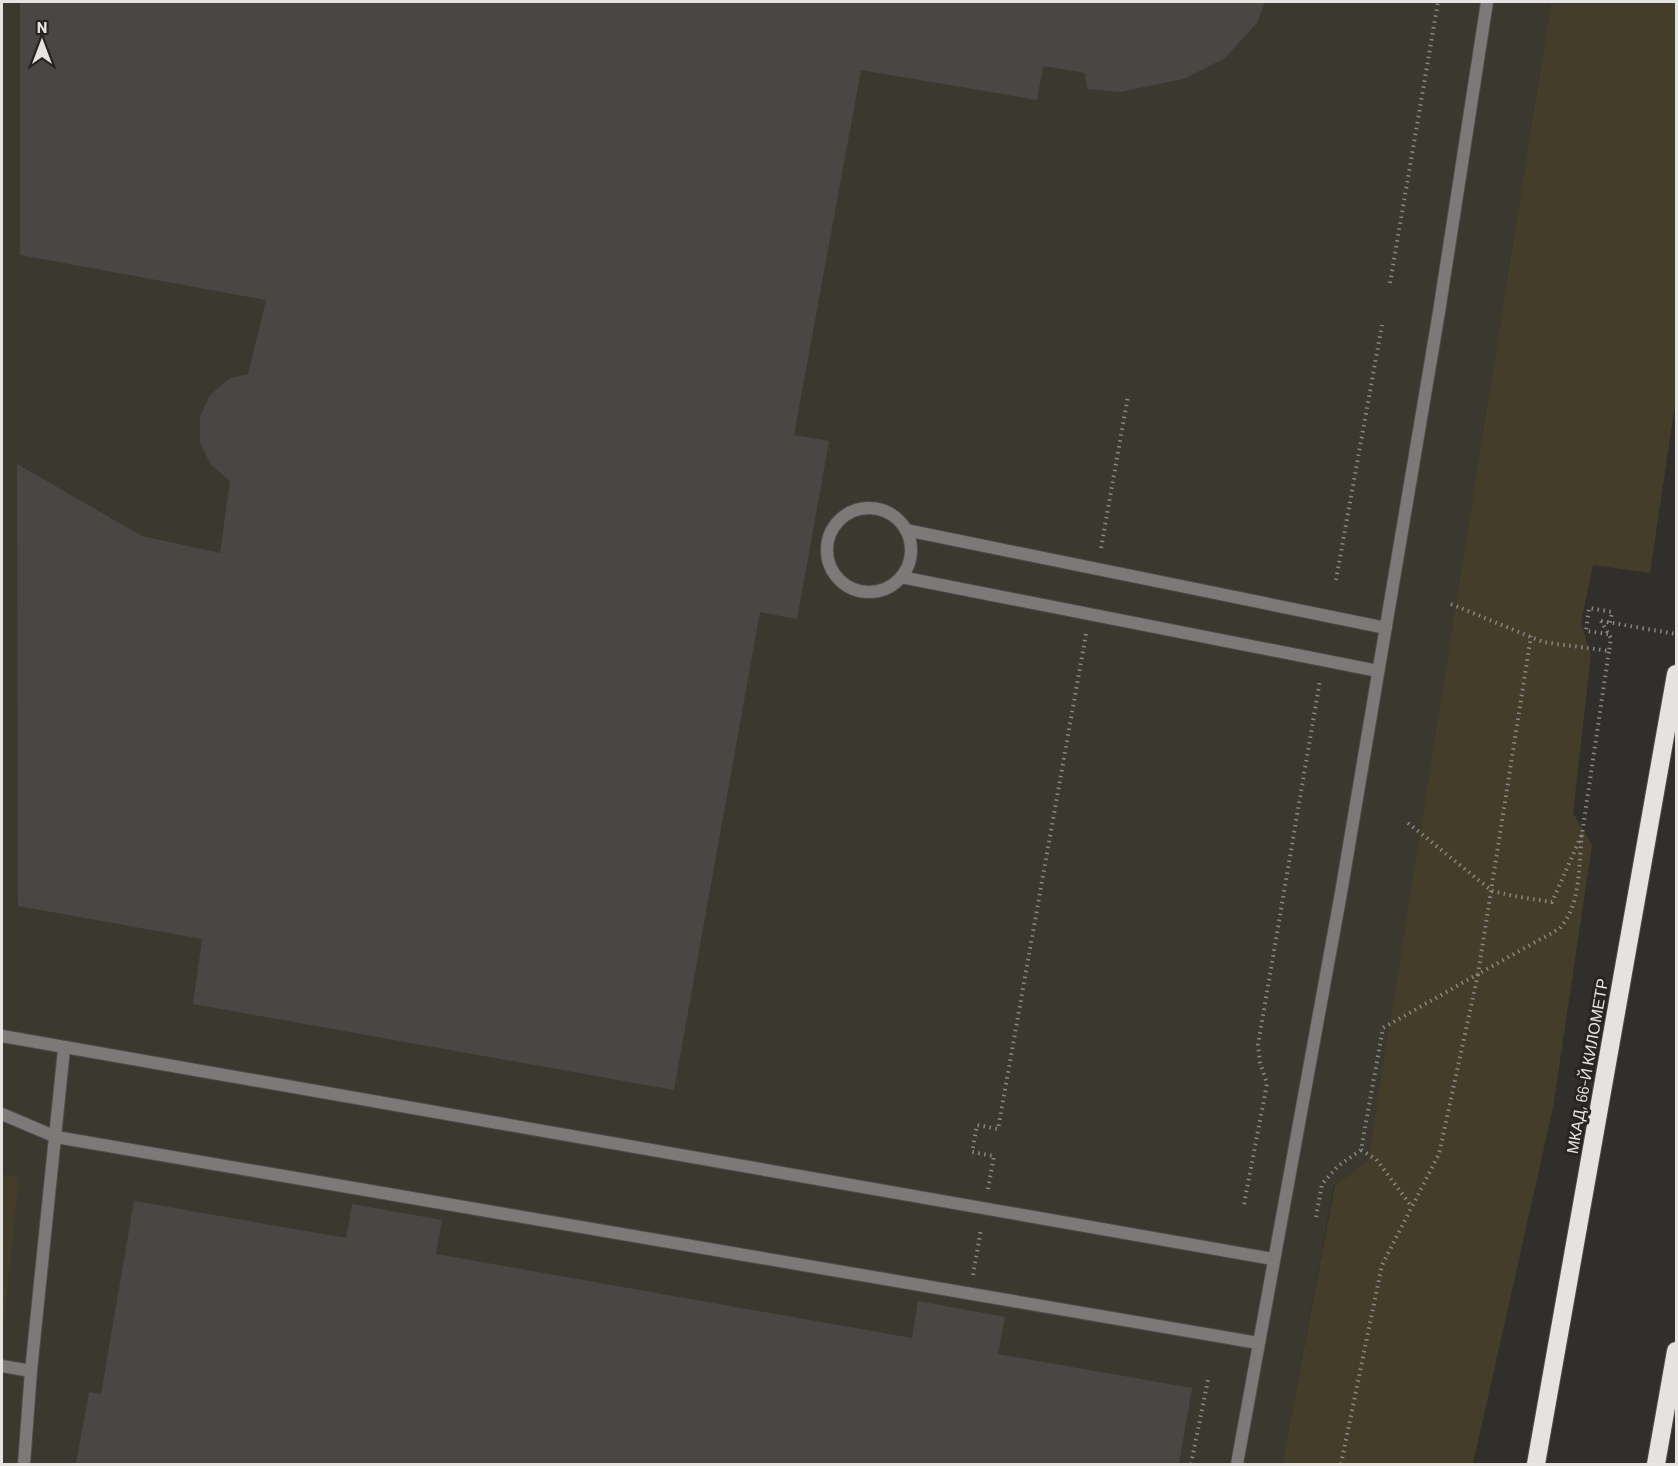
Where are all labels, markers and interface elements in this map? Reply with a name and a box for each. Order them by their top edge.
north arrow [12,12,72,72]
text: N [37,17,47,36]
street label: МКАД, 66-Й КИЛОМЕТР [1562,977,1611,1155]

